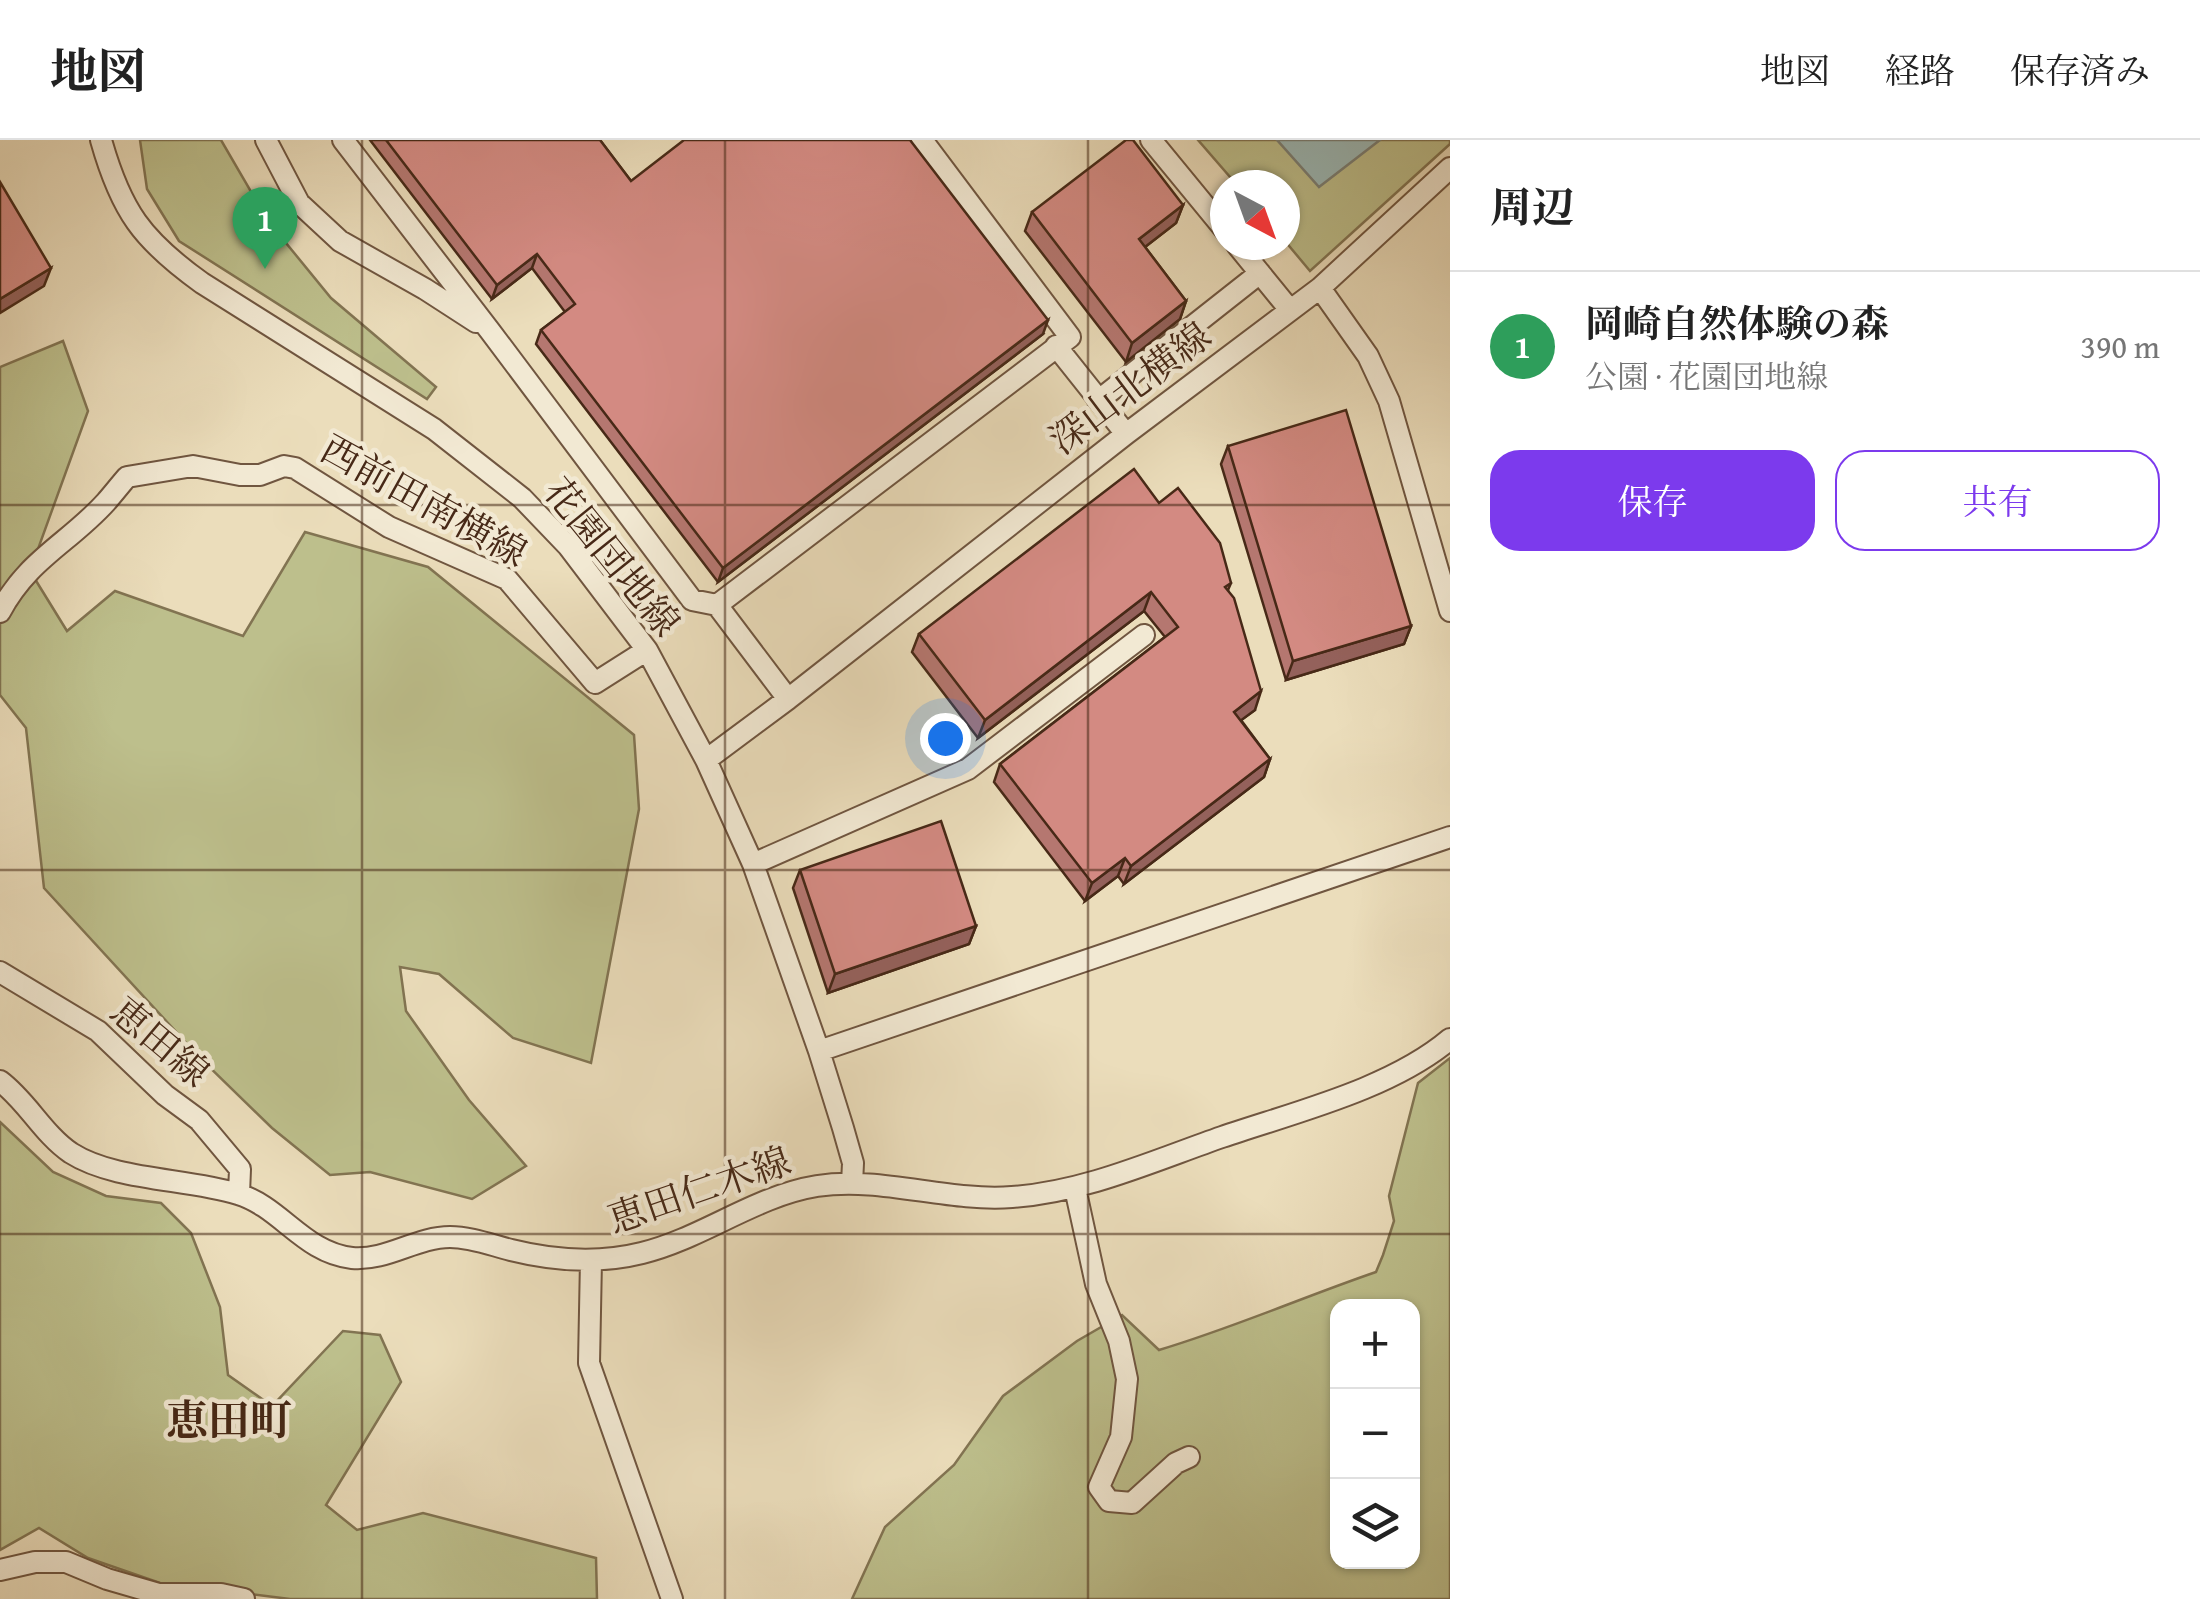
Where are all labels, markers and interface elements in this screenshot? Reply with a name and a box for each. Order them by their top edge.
text: 地図 [50,35,146,106]
text: 地図 [1760,45,1830,96]
text: 経路 [1885,45,1955,96]
text: 保存済み [2010,45,2150,96]
north arrow [1210,170,1300,260]
text: 周辺 [1490,176,1574,237]
pin: 1 [232,186,298,269]
text: 岡崎自然体験の森 [1585,295,1889,351]
street label: 深山北横線 [1037,308,1222,467]
text: 1 [1514,323,1531,370]
text: 390 m [2081,323,2160,370]
text: 公園 · 花園団地線 [1585,353,1828,400]
street label: 西前田南横線 [311,420,538,580]
button: 保存 [1490,450,1815,551]
button: 共有 [1835,450,2160,551]
street label: 花園団地線 [531,465,694,648]
your location [920,713,971,764]
street label: 恵田線 [99,983,222,1099]
street label: 恵田仁木線 [600,1132,798,1246]
map controls [1330,1299,1420,1569]
button: + [1330,1299,1420,1389]
district label: 恵田町 [166,1389,292,1450]
button: − [1330,1389,1420,1479]
button: layers [1330,1479,1420,1569]

